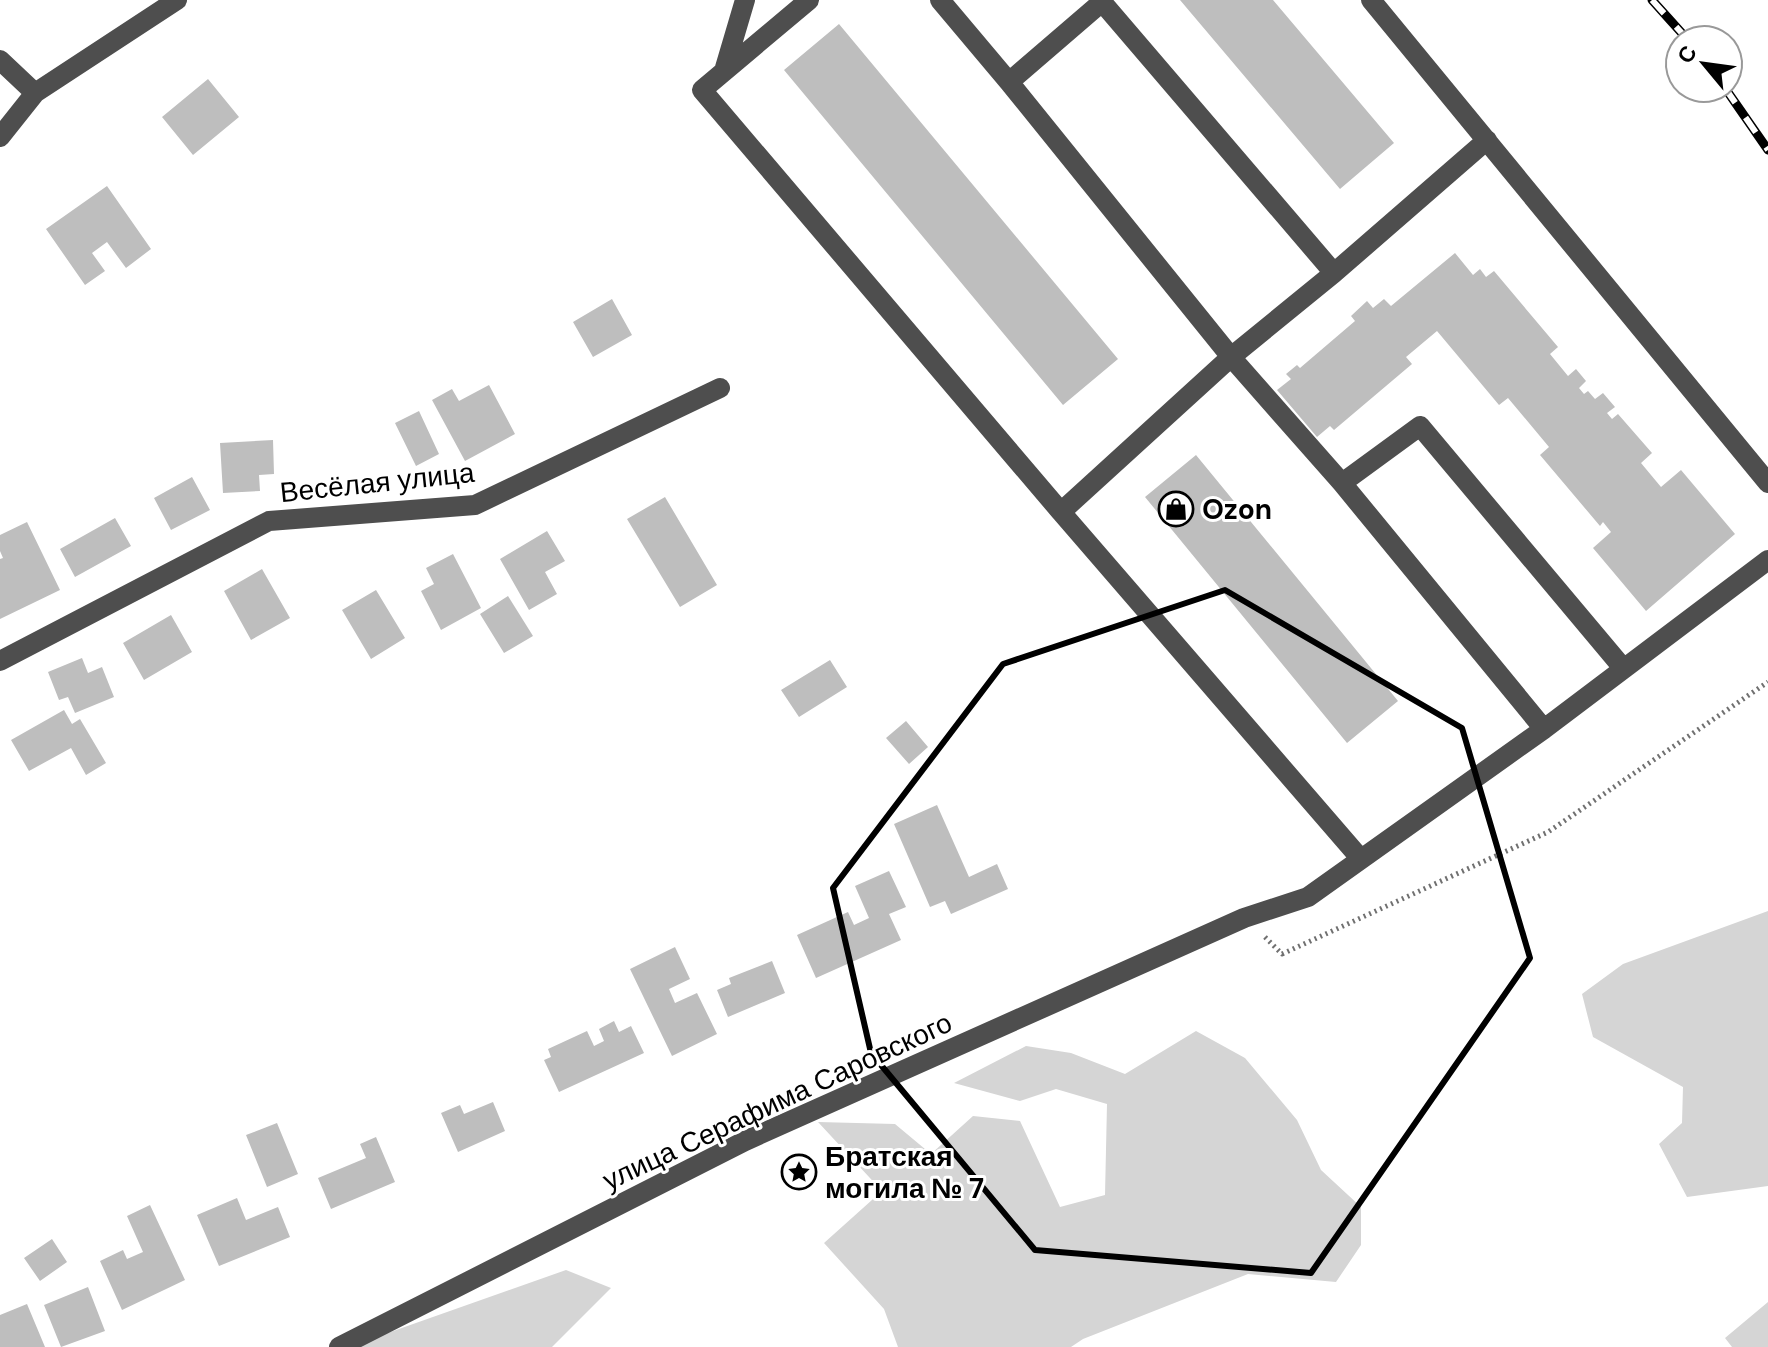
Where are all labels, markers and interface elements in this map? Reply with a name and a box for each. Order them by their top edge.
north arrow [1664,24,1744,104]
text: С [1670,40,1704,69]
street label: Весёлая улица [278,454,477,511]
shop icon: Ozon [1157,490,1195,528]
place label: Ozon [1202,491,1272,528]
street label: улица Серафима Саровского [597,1004,958,1199]
place label: Братская могила № 7 [825,1138,984,1207]
place icon: Братская могила № 7 [780,1153,818,1191]

